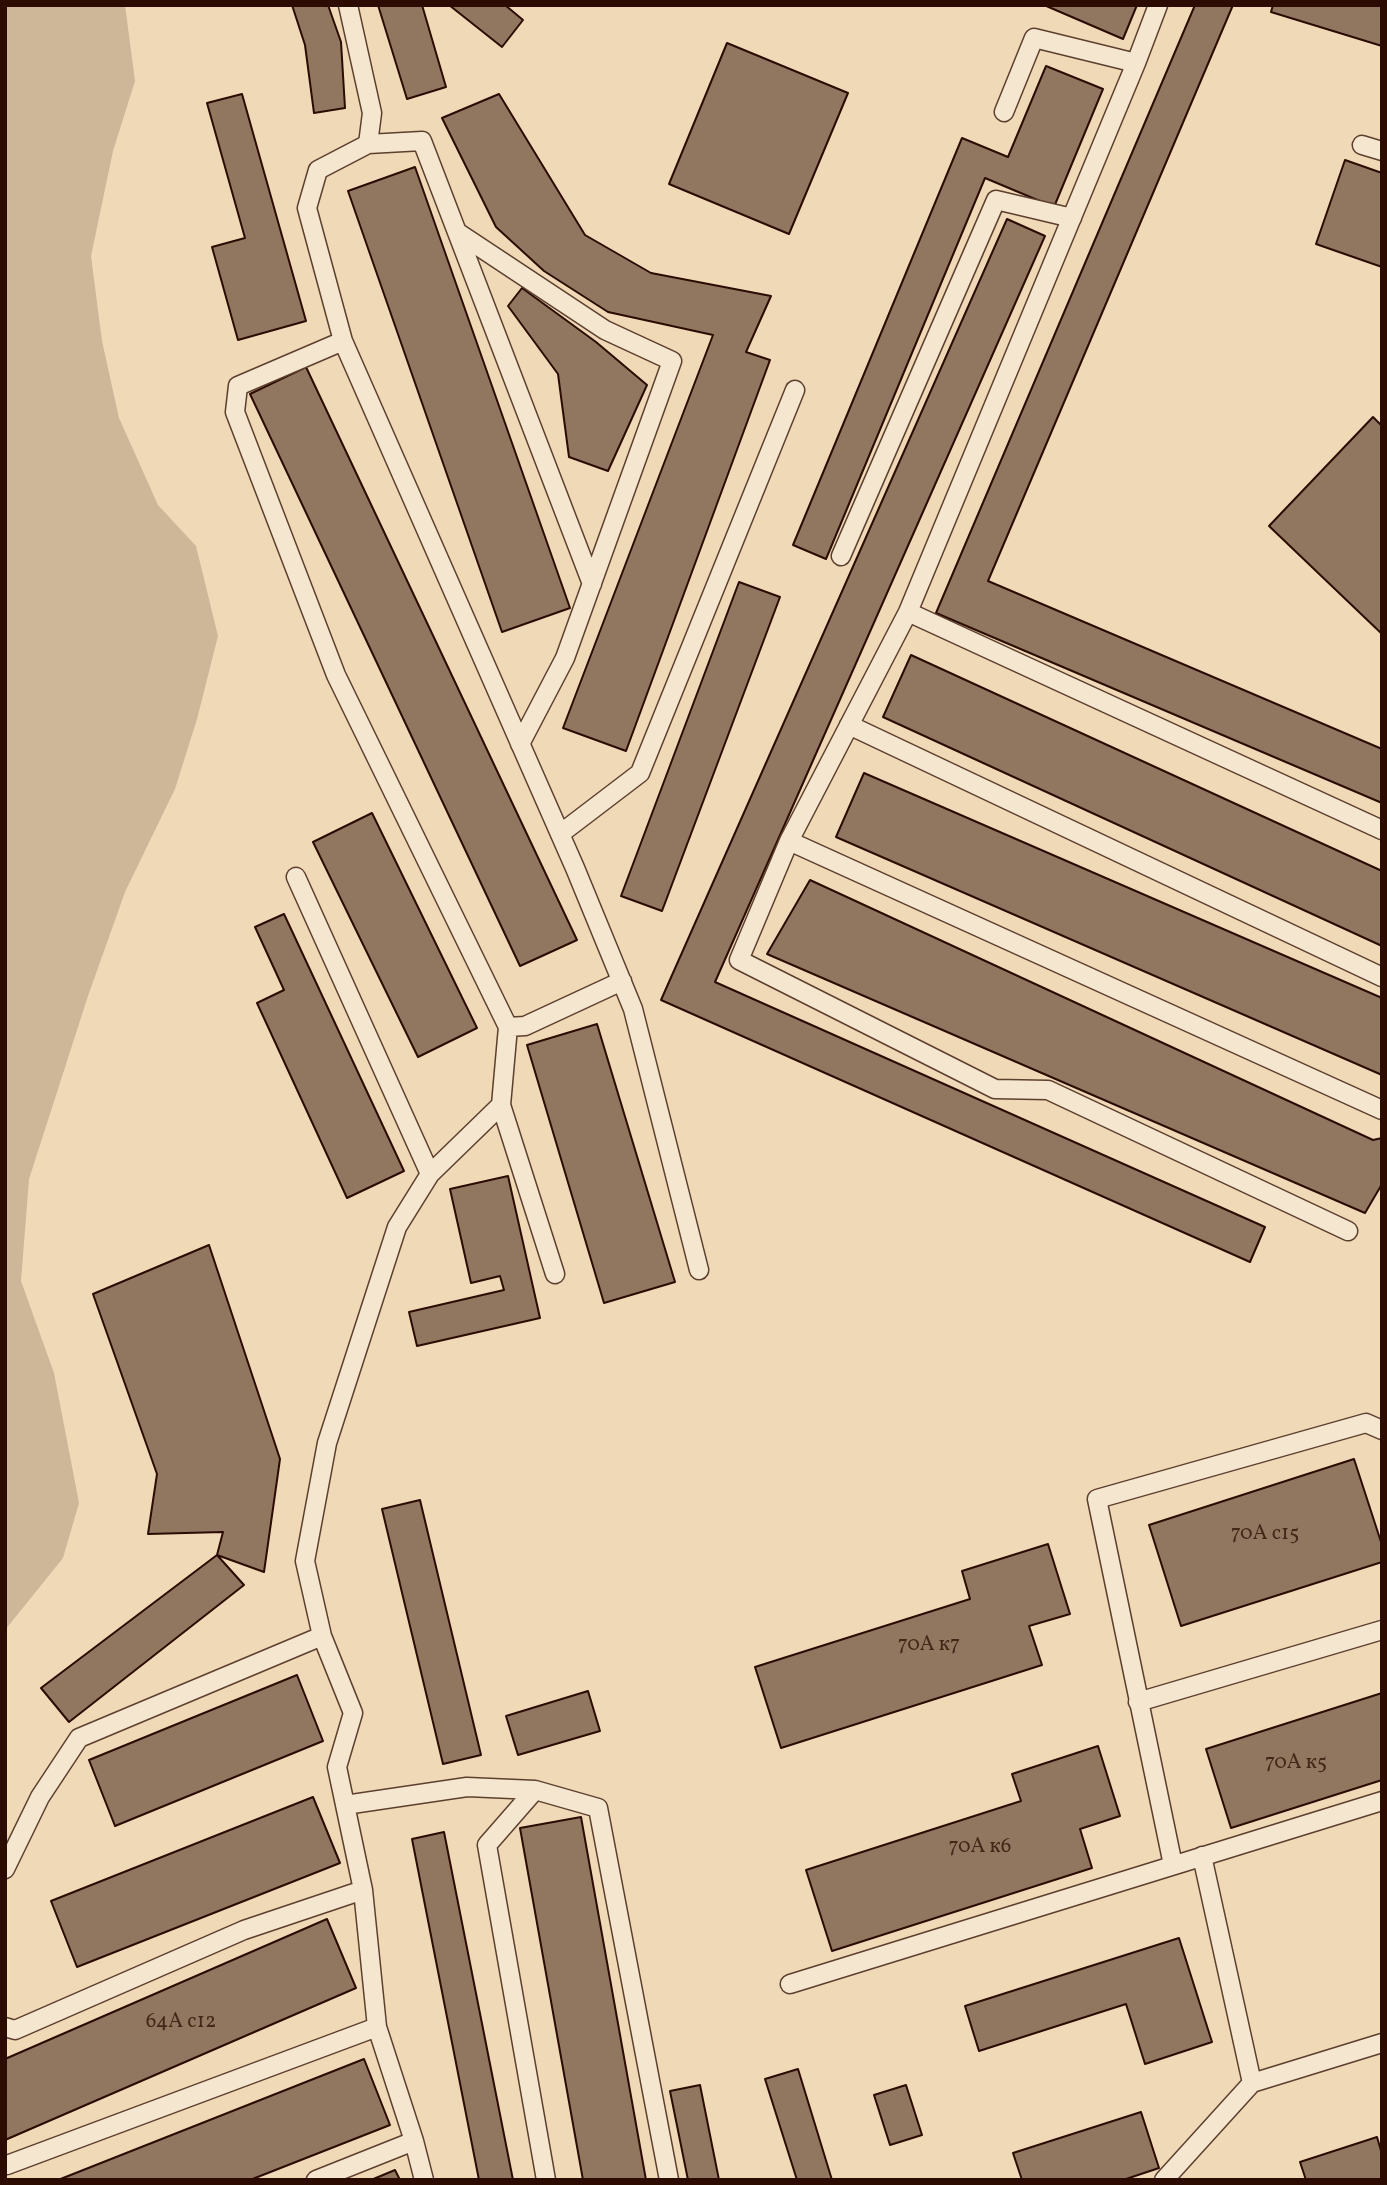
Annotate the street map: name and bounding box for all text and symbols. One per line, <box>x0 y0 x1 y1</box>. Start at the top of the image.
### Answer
house number: 70А с15 <box>1231 1522 1299 1548</box>
house number: 70А к7 <box>898 1633 960 1659</box>
house number: 70А к5 <box>1265 1751 1327 1777</box>
house number: 70А к6 <box>949 1835 1011 1861</box>
house number: 64А с12 <box>146 2010 216 2036</box>

